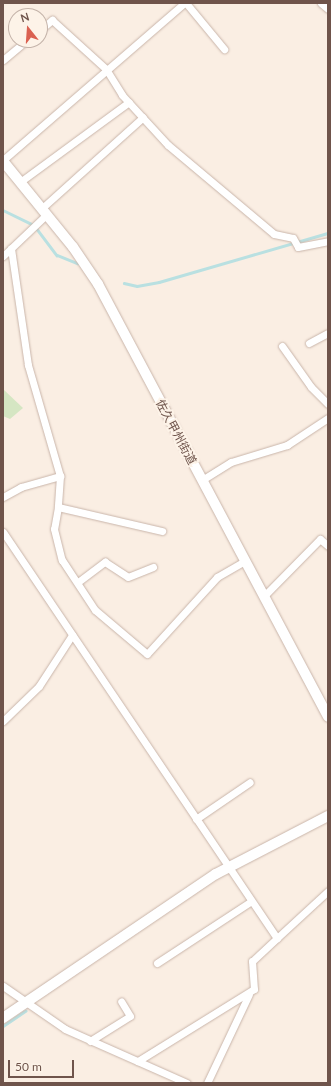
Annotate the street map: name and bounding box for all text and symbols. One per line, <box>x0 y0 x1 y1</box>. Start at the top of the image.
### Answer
north arrow <box>8 8 48 48</box>
text: N <box>19 10 31 24</box>
street label: 佐久甲州街道 <box>153 397 199 467</box>
scale bar <box>10 1052 76 1078</box>
text: 50 m <box>15 1059 42 1074</box>

